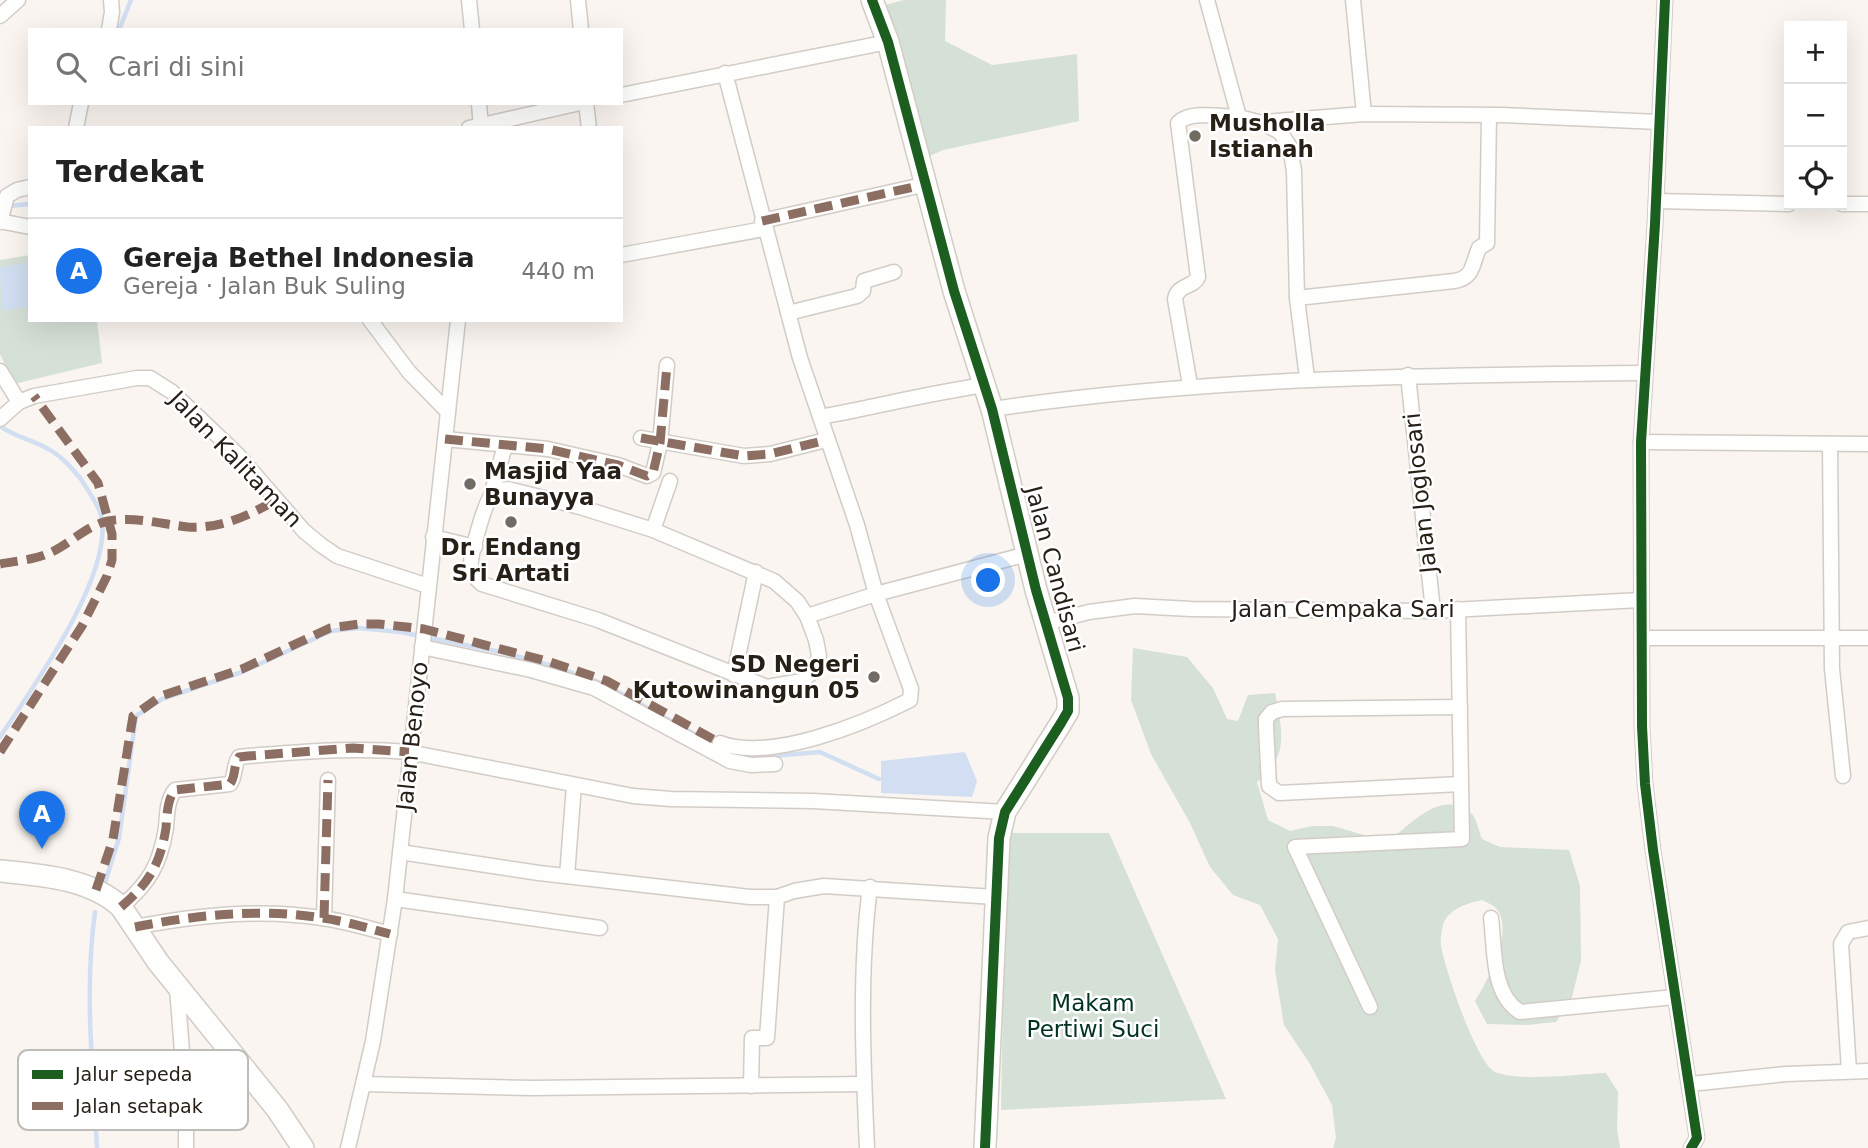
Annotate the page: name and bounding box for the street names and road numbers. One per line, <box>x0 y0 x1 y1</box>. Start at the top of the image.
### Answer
street label: Jalan Kalitaman <box>163 384 308 532</box>
street label: Jalan Joglosari <box>1399 412 1442 576</box>
street label: Jalan Candisari <box>1020 481 1090 655</box>
street label: Jalan Cempaka Sari <box>1229 596 1455 622</box>
street label: Jalan Benoyo <box>391 660 433 814</box>

